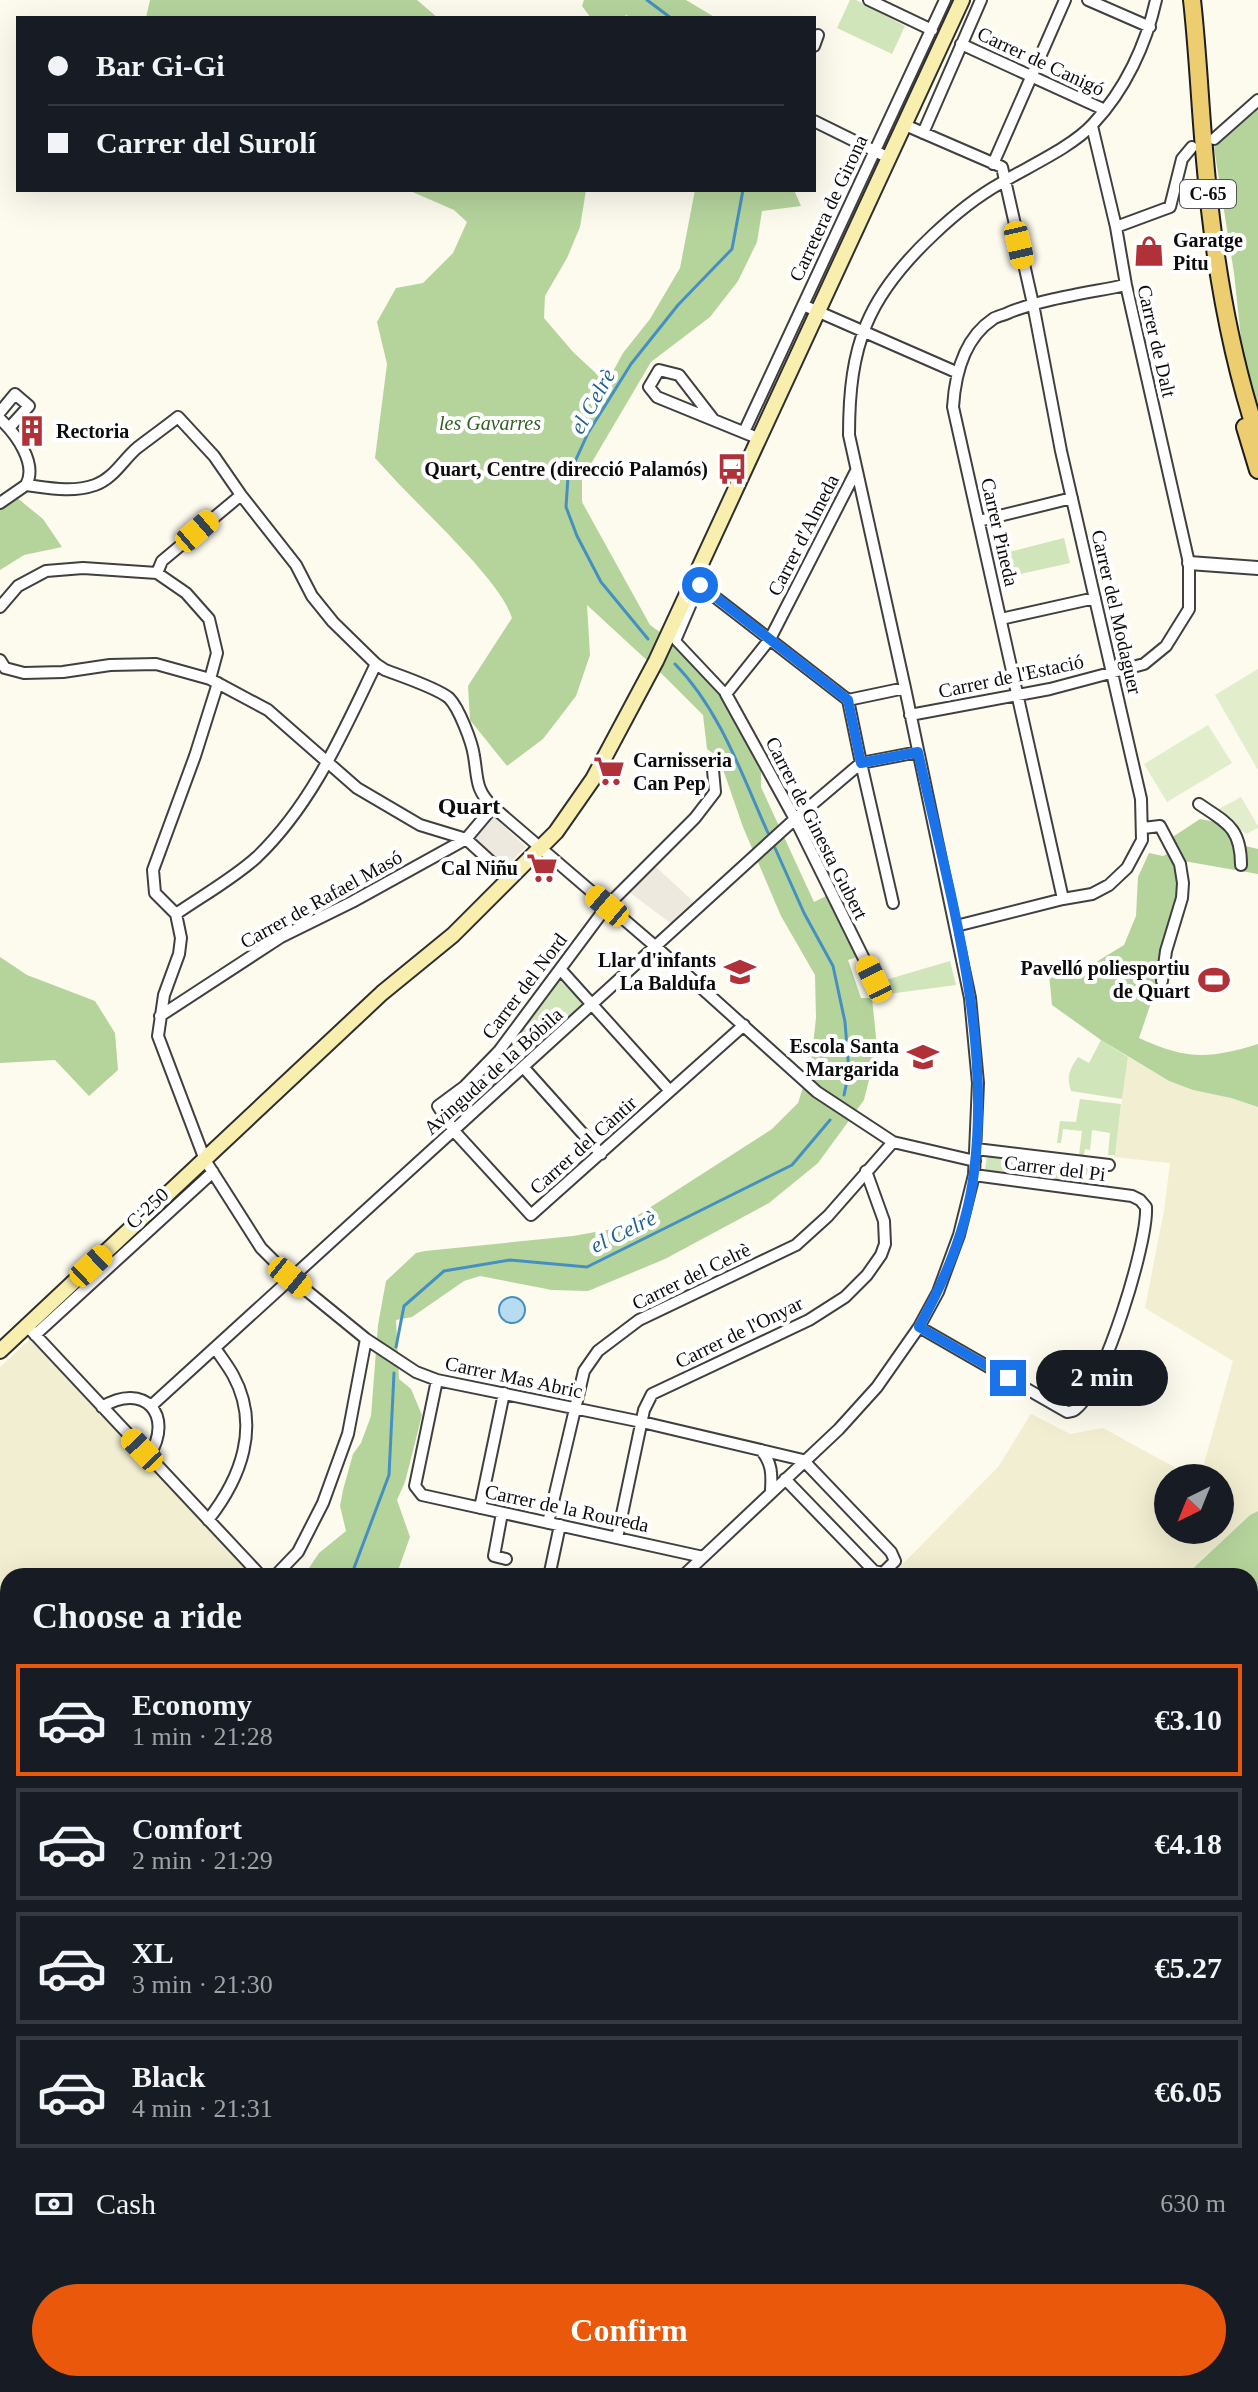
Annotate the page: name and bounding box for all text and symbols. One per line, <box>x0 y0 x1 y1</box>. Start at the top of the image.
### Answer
street label: Carrer de Canigó <box>974 22 1108 101</box>
text: Bar Gi-Gi <box>96 49 225 82</box>
text: Carrer del Surolí <box>96 126 316 159</box>
street label: Carretera de Girona <box>784 131 872 285</box>
road number: C-65 <box>1180 180 1236 208</box>
car <box>1002 219 1036 271</box>
place label: Garatge Pitu <box>1173 229 1243 274</box>
shop icon: Garatge Pitu <box>1132 234 1166 268</box>
street label: Carrer de Dalt <box>1133 283 1181 400</box>
water label: el Celrè <box>564 364 621 438</box>
park label: les Gavarres <box>439 412 541 434</box>
building icon: Rectoria <box>15 414 49 448</box>
place label: Rectoria <box>56 420 129 442</box>
bus stop icon: Quart, Centre (direcció Palamós) <box>715 452 749 486</box>
place label: Quart, Centre (direcció Palamós) <box>424 458 708 481</box>
street label: Carrer d'Almeda <box>763 471 843 599</box>
street label: Carrer Pineda <box>977 476 1023 588</box>
car <box>171 506 223 556</box>
street label: Carrer del Modaguer <box>1086 528 1147 697</box>
route start <box>682 567 718 603</box>
street label: Carrer de l'Estació <box>936 650 1086 702</box>
street label: Carrer de Ginesta Gubert <box>761 733 873 923</box>
place label: Carnisseria Can Pep <box>633 749 732 795</box>
supermarket icon: Carnisseria Can Pep <box>592 754 626 788</box>
district label: Quart <box>438 793 500 819</box>
street label: Carrer de Rafael Masó <box>236 845 406 953</box>
supermarket icon: Cal Niñu <box>525 851 559 885</box>
place label: Cal Niñu <box>441 857 518 879</box>
car <box>581 881 633 931</box>
street label: Carrer del Nord <box>477 929 571 1043</box>
place label: Llar d'infants La Baldufa <box>598 949 716 994</box>
car <box>853 952 895 1006</box>
school or university icon: Llar d'infants La Baldufa <box>723 955 757 989</box>
place label: Pavelló poliesportiu de Quart <box>1021 957 1190 1002</box>
sports icon: Pavelló poliesportiu de Quart <box>1197 963 1231 997</box>
street label: Avinguda de la Bóbila <box>419 1003 568 1140</box>
place label: Escola Santa Margarida <box>790 1035 899 1081</box>
school or university icon: Escola Santa Margarida <box>906 1040 940 1074</box>
street label: Carrer del Càntir <box>525 1091 641 1199</box>
street label: Carrer del Pi <box>1003 1151 1107 1185</box>
street label: C-250 <box>121 1183 173 1233</box>
water label: el Celrè <box>586 1205 660 1258</box>
street label: Carrer del Celrè <box>628 1238 754 1314</box>
car <box>65 1241 117 1291</box>
car <box>264 1253 316 1301</box>
street label: Carrer de l'Onyar <box>672 1291 807 1373</box>
callout: 2 min <box>1036 1350 1168 1406</box>
street label: Carrer Mas Abric <box>443 1352 585 1402</box>
route end <box>990 1360 1026 1396</box>
text: 2 min <box>1071 1363 1133 1392</box>
car <box>117 1424 167 1476</box>
north arrow <box>1154 1464 1234 1544</box>
map controls <box>1154 1464 1234 1544</box>
street label: Carrer de la Roureda <box>483 1480 651 1536</box>
text: Choose a ride <box>32 1596 242 1636</box>
icon: car <box>36 1684 108 1756</box>
text: Economy <box>132 1688 252 1721</box>
text: €3.10 <box>1155 1703 1222 1736</box>
text: 1 min · 21:28 <box>132 1722 273 1751</box>
icon: car <box>36 1808 108 1880</box>
text: Comfort <box>132 1812 242 1845</box>
text: €4.18 <box>1155 1827 1222 1860</box>
text: 2 min · 21:29 <box>132 1846 273 1875</box>
icon: car <box>36 1932 108 2004</box>
text: XL <box>132 1936 174 1969</box>
text: €5.27 <box>1155 1951 1222 1984</box>
text: 3 min · 21:30 <box>132 1970 273 1999</box>
icon: car <box>36 2056 108 2128</box>
text: Black <box>132 2060 205 2093</box>
text: €6.05 <box>1155 2075 1222 2108</box>
text: 4 min · 21:31 <box>132 2094 273 2123</box>
icon: cash <box>32 2182 76 2226</box>
text: Cash <box>96 2187 156 2220</box>
text: 630 m <box>1160 2189 1226 2218</box>
button: Confirm <box>32 2284 1226 2376</box>

